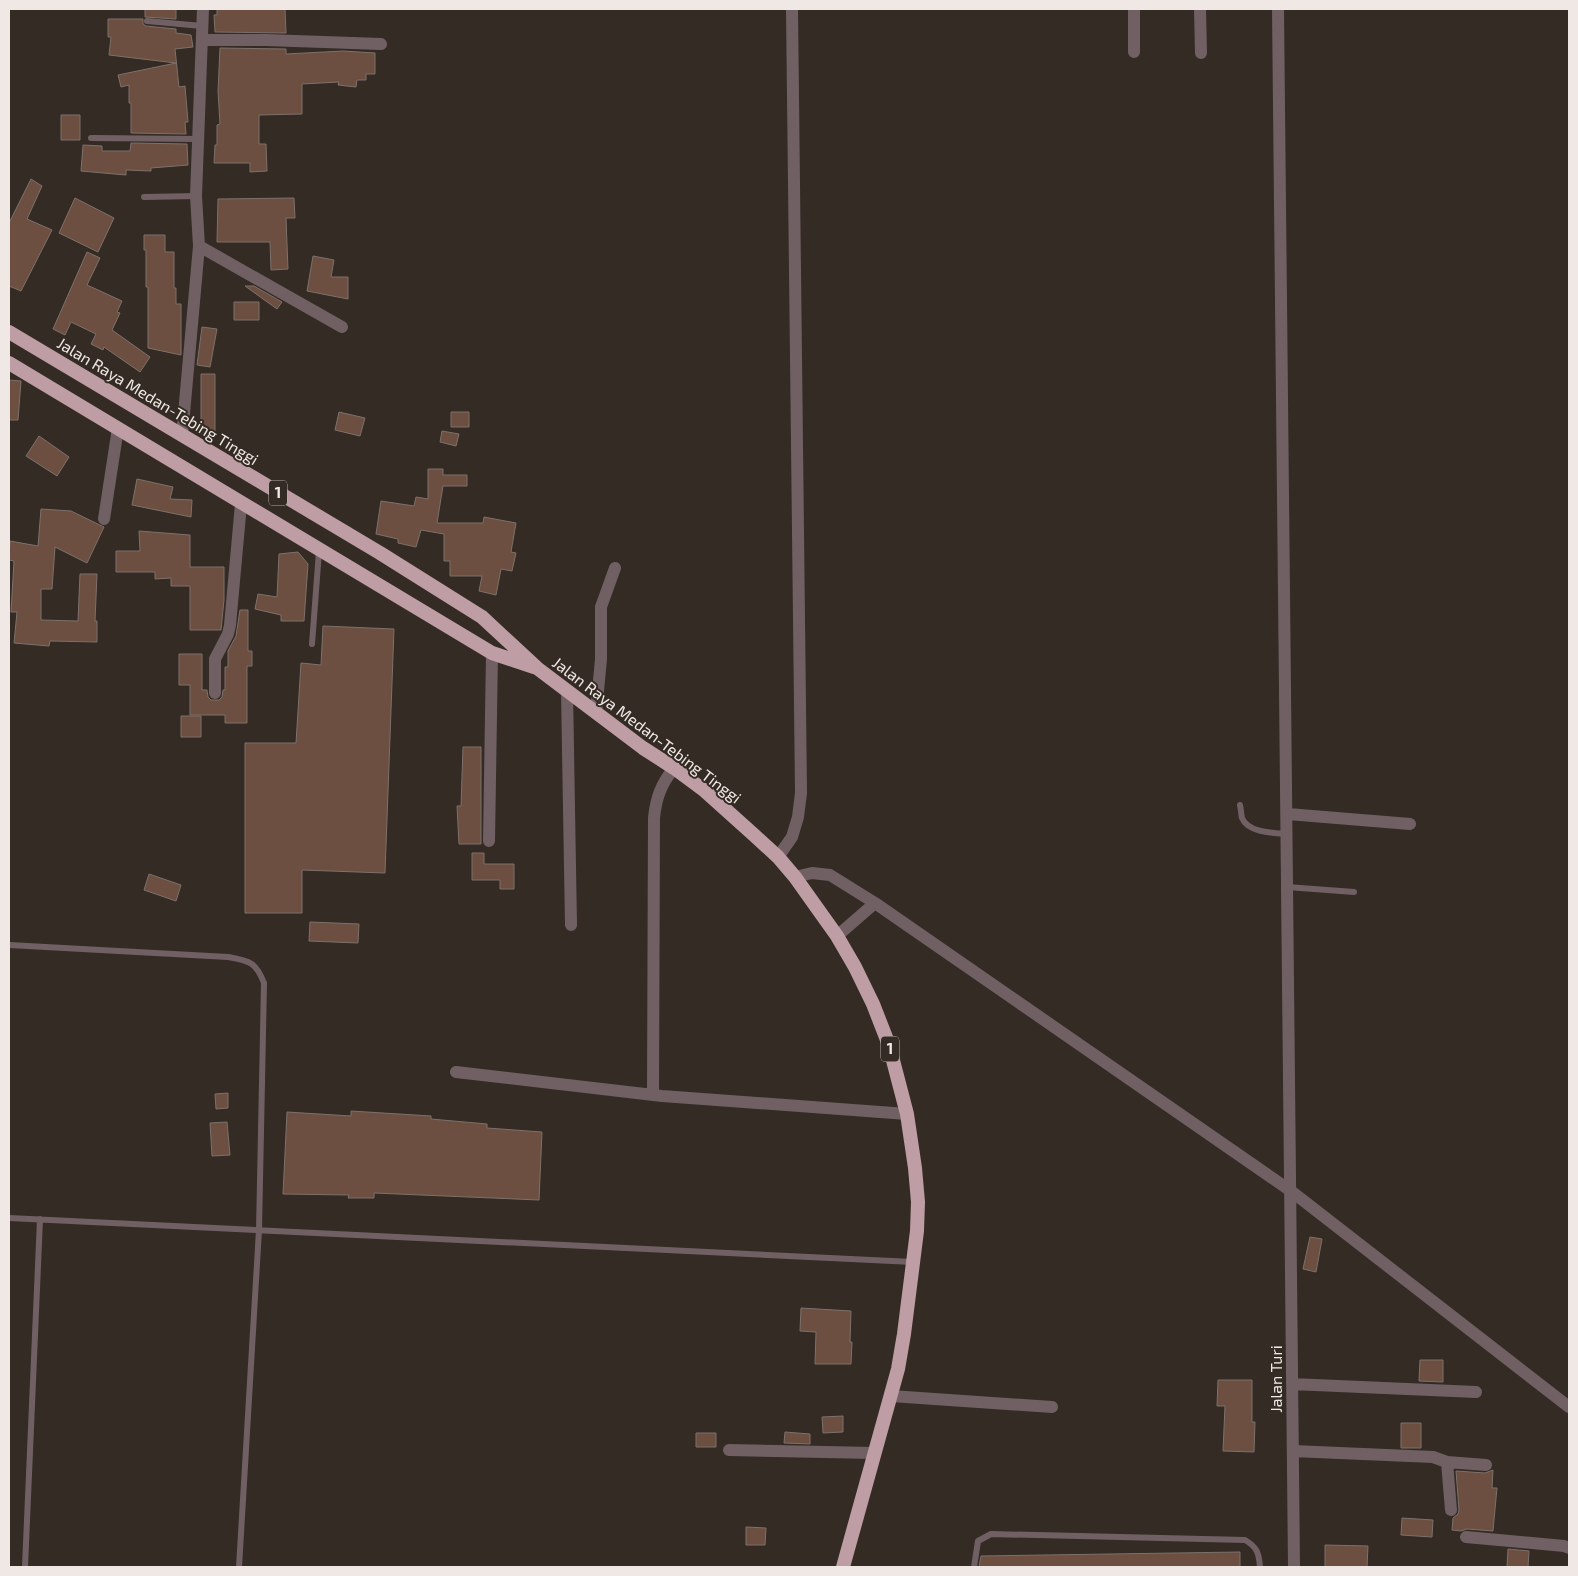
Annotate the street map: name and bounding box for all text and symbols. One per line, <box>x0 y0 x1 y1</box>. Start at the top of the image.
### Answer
street label: Jalan Raya Medan-Tebing Tinggi <box>54 333 262 468</box>
road number: 1 <box>269 480 287 506</box>
street label: Jalan Raya Medan-Tebing Tinggi <box>549 652 745 807</box>
road number: 1 <box>881 1036 899 1062</box>
street label: Jalan Turi <box>1266 1345 1285 1413</box>

